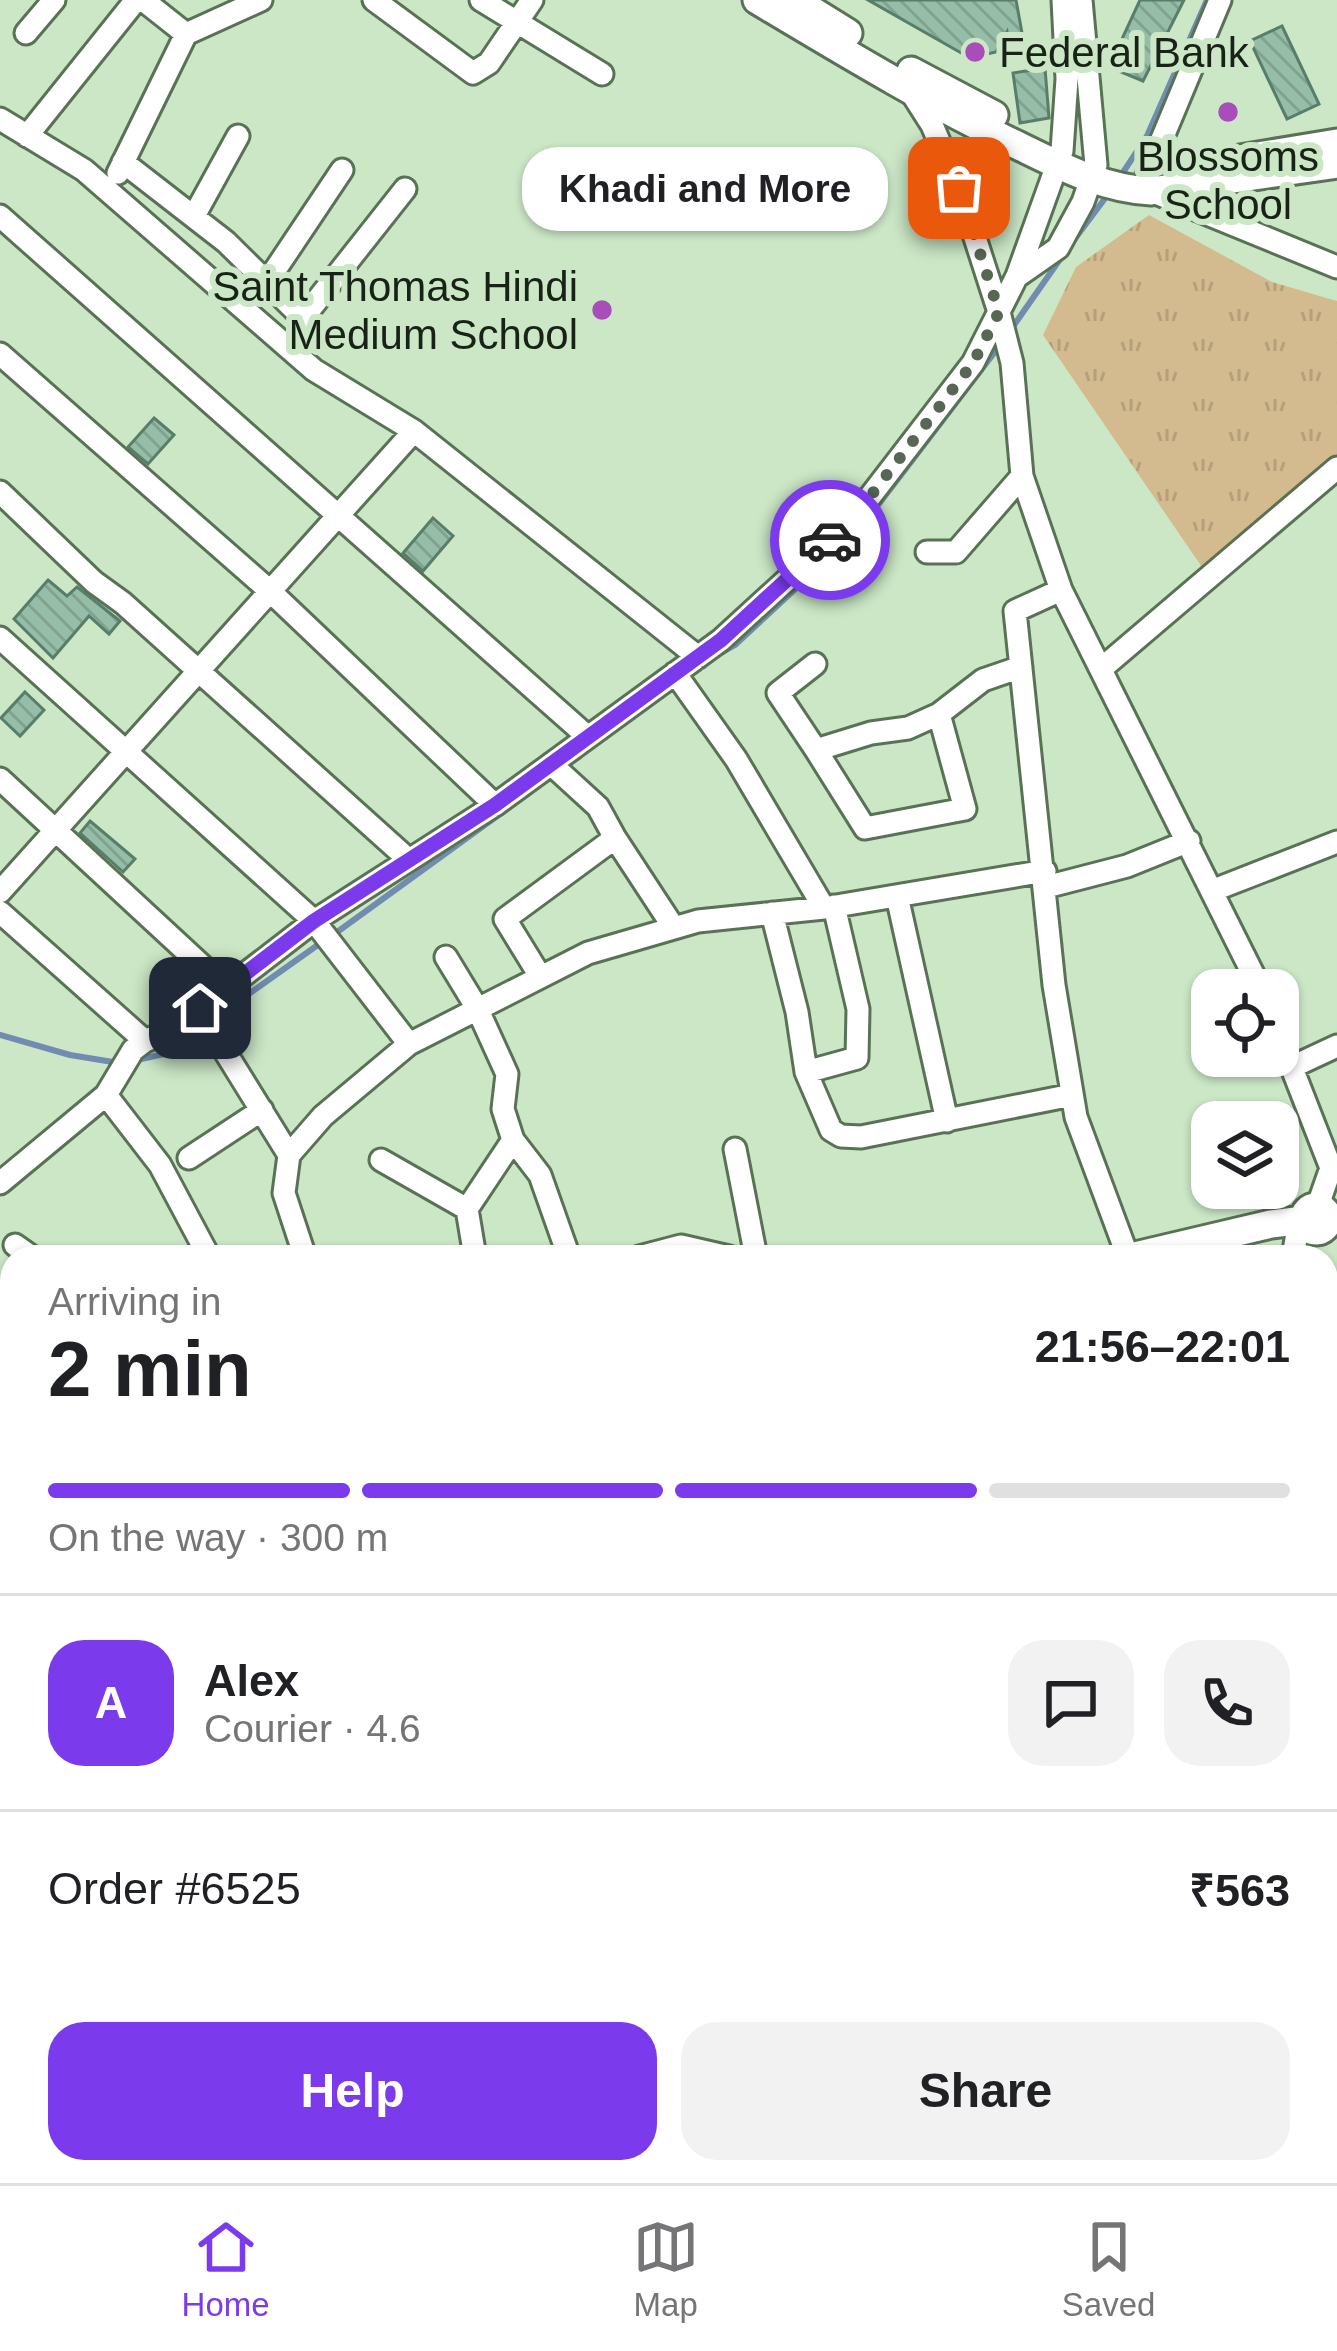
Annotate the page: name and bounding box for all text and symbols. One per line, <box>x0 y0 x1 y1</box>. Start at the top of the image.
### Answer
place label: Federal Bank <box>999 29 1250 76</box>
marker: Federal Bank <box>962 39 988 65</box>
marker: Blossoms School <box>1215 99 1241 125</box>
place label: Blossoms School <box>1137 133 1319 228</box>
pin <box>908 137 1010 239</box>
callout: Khadi and More <box>521 146 887 230</box>
icon: bag <box>926 155 992 221</box>
text: Khadi and More <box>559 167 851 210</box>
place label: Saint Thomas Hindi Medium School <box>212 263 578 358</box>
marker: Saint Thomas Hindi Medium School <box>589 297 615 323</box>
courier <box>770 480 890 600</box>
icon: car <box>797 507 863 573</box>
pin <box>149 957 251 1059</box>
map controls <box>1191 969 1299 1209</box>
button: locate <box>1191 969 1299 1077</box>
icon: home <box>167 975 233 1041</box>
button: layers <box>1191 1101 1299 1209</box>
text: Arriving in <box>48 1280 221 1323</box>
text: 21:56–22:01 <box>1035 1321 1290 1372</box>
text: 2 min <box>48 1325 252 1413</box>
text: On the way · 300 m <box>48 1516 388 1559</box>
button: chat <box>1008 1640 1134 1766</box>
button: phone <box>1164 1640 1290 1766</box>
text: Alex <box>204 1655 299 1706</box>
text: A <box>95 1677 127 1728</box>
text: Courier · 4.6 <box>204 1707 421 1750</box>
text: Order #6525 <box>48 1863 301 1914</box>
text: ₹563 <box>1189 1865 1290 1916</box>
button: Help <box>48 2022 657 2160</box>
button: Share <box>681 2022 1290 2160</box>
tab: Home <box>182 2214 270 2324</box>
tab: Map <box>633 2214 699 2324</box>
tab: Saved <box>1062 2214 1155 2324</box>

